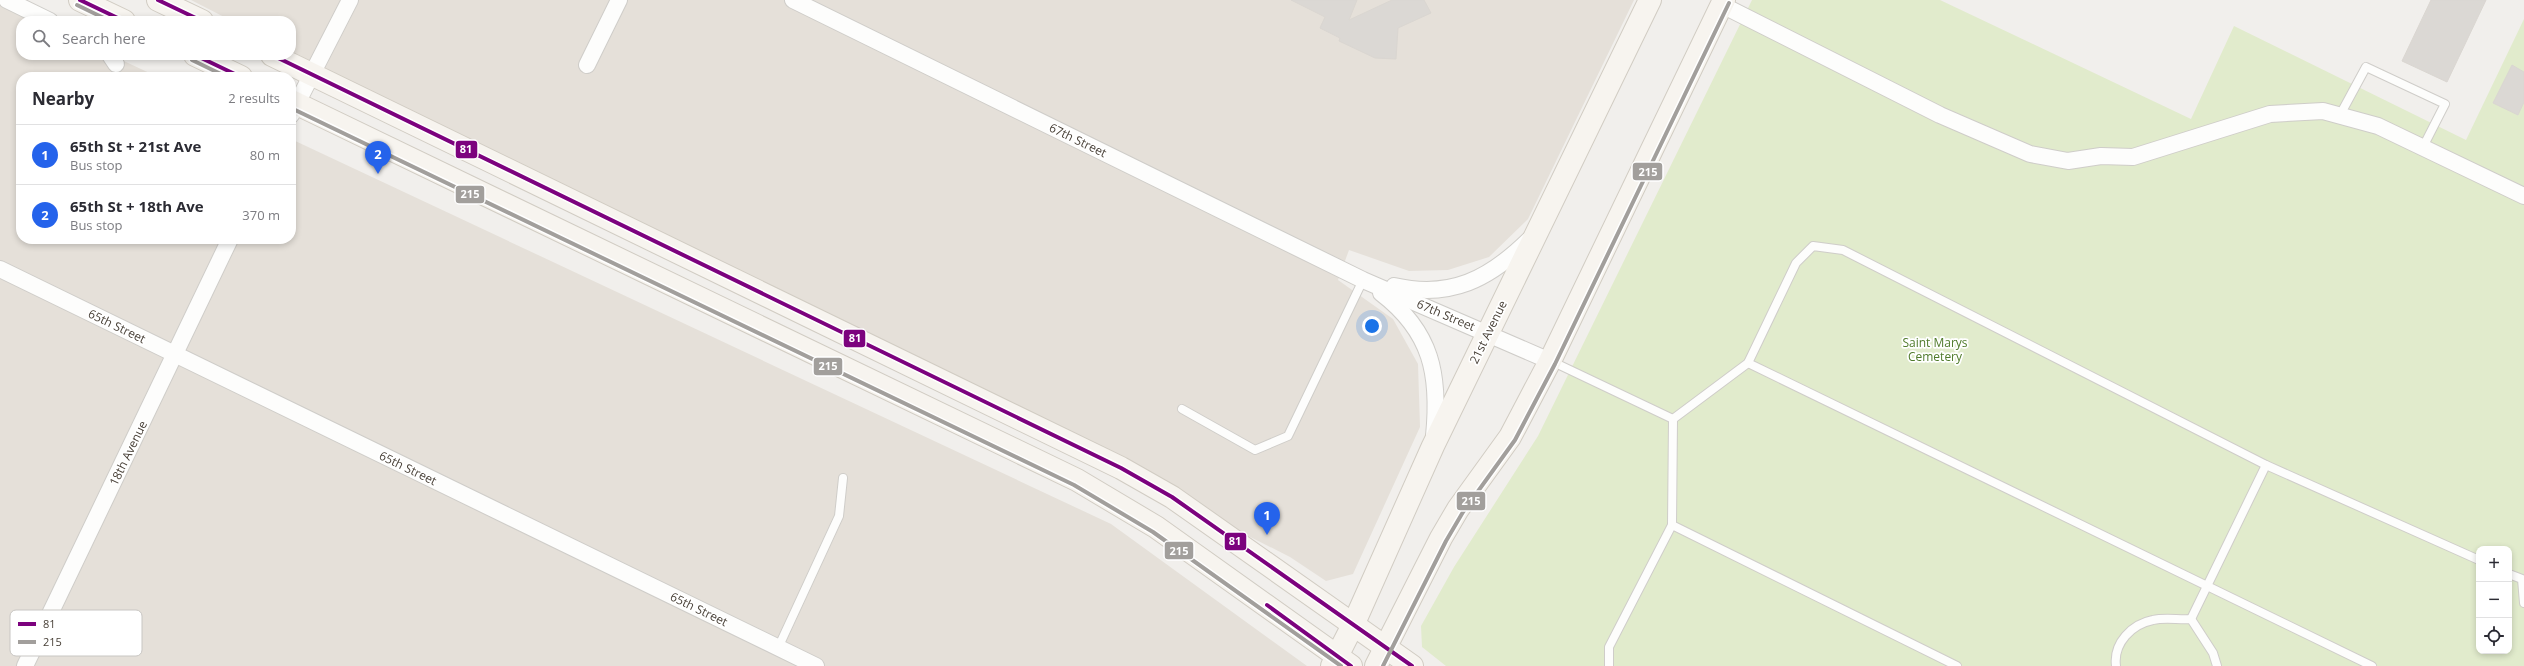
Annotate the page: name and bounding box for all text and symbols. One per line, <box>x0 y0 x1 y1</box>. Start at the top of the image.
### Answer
search box <box>16 16 296 60</box>
icon: search <box>30 27 52 49</box>
text: Search here <box>62 28 146 48</box>
text: Nearby <box>32 87 94 110</box>
text: 2 results <box>228 89 280 107</box>
street label: 67th Street <box>1046 119 1110 161</box>
text: 65th St + 21st Ave <box>70 136 201 156</box>
line badge: 81 <box>455 140 478 159</box>
pin: 2 <box>365 141 391 174</box>
text: 81 <box>460 141 472 156</box>
text: 1 <box>41 146 49 164</box>
text: 80 m <box>250 146 280 164</box>
text: Bus stop <box>70 156 123 174</box>
line badge: 215 <box>1632 162 1663 181</box>
text: 215 <box>1639 164 1657 179</box>
line badge: 215 <box>455 185 485 204</box>
text: 215 <box>461 186 479 201</box>
text: 65th St + 18th Ave <box>70 196 204 216</box>
text: 2 <box>41 206 49 224</box>
text: 370 m <box>242 206 280 224</box>
text: Bus stop <box>70 216 123 234</box>
street label: 67th Street <box>1414 295 1478 335</box>
street label: 21st Avenue <box>1465 297 1511 367</box>
street label: 65th Street <box>85 305 149 347</box>
your location <box>1362 316 1382 336</box>
line badge: 81 <box>843 329 866 348</box>
text: 81 <box>849 330 861 345</box>
park label: Saint Marys Cemetery <box>1902 334 1968 365</box>
line badge: 215 <box>813 357 843 376</box>
text: 215 <box>819 358 837 373</box>
street label: 18th Avenue <box>105 417 151 488</box>
street label: 65th Street <box>376 447 440 489</box>
line badge: 215 <box>1456 491 1486 511</box>
text: 215 <box>1462 493 1480 508</box>
pin: 1 <box>1254 502 1280 535</box>
line badge: 81 <box>1224 532 1247 551</box>
text: 81 <box>1229 533 1241 548</box>
line badge: 215 <box>1164 541 1194 560</box>
text: 215 <box>1170 543 1188 558</box>
map controls <box>2476 546 2512 654</box>
button: + <box>2476 546 2512 582</box>
button: − <box>2476 582 2512 618</box>
street label: 65th Street <box>667 588 731 630</box>
legend <box>10 610 142 656</box>
text: 81 <box>43 616 56 631</box>
button: locate <box>2476 618 2512 654</box>
text: 215 <box>43 634 62 649</box>

